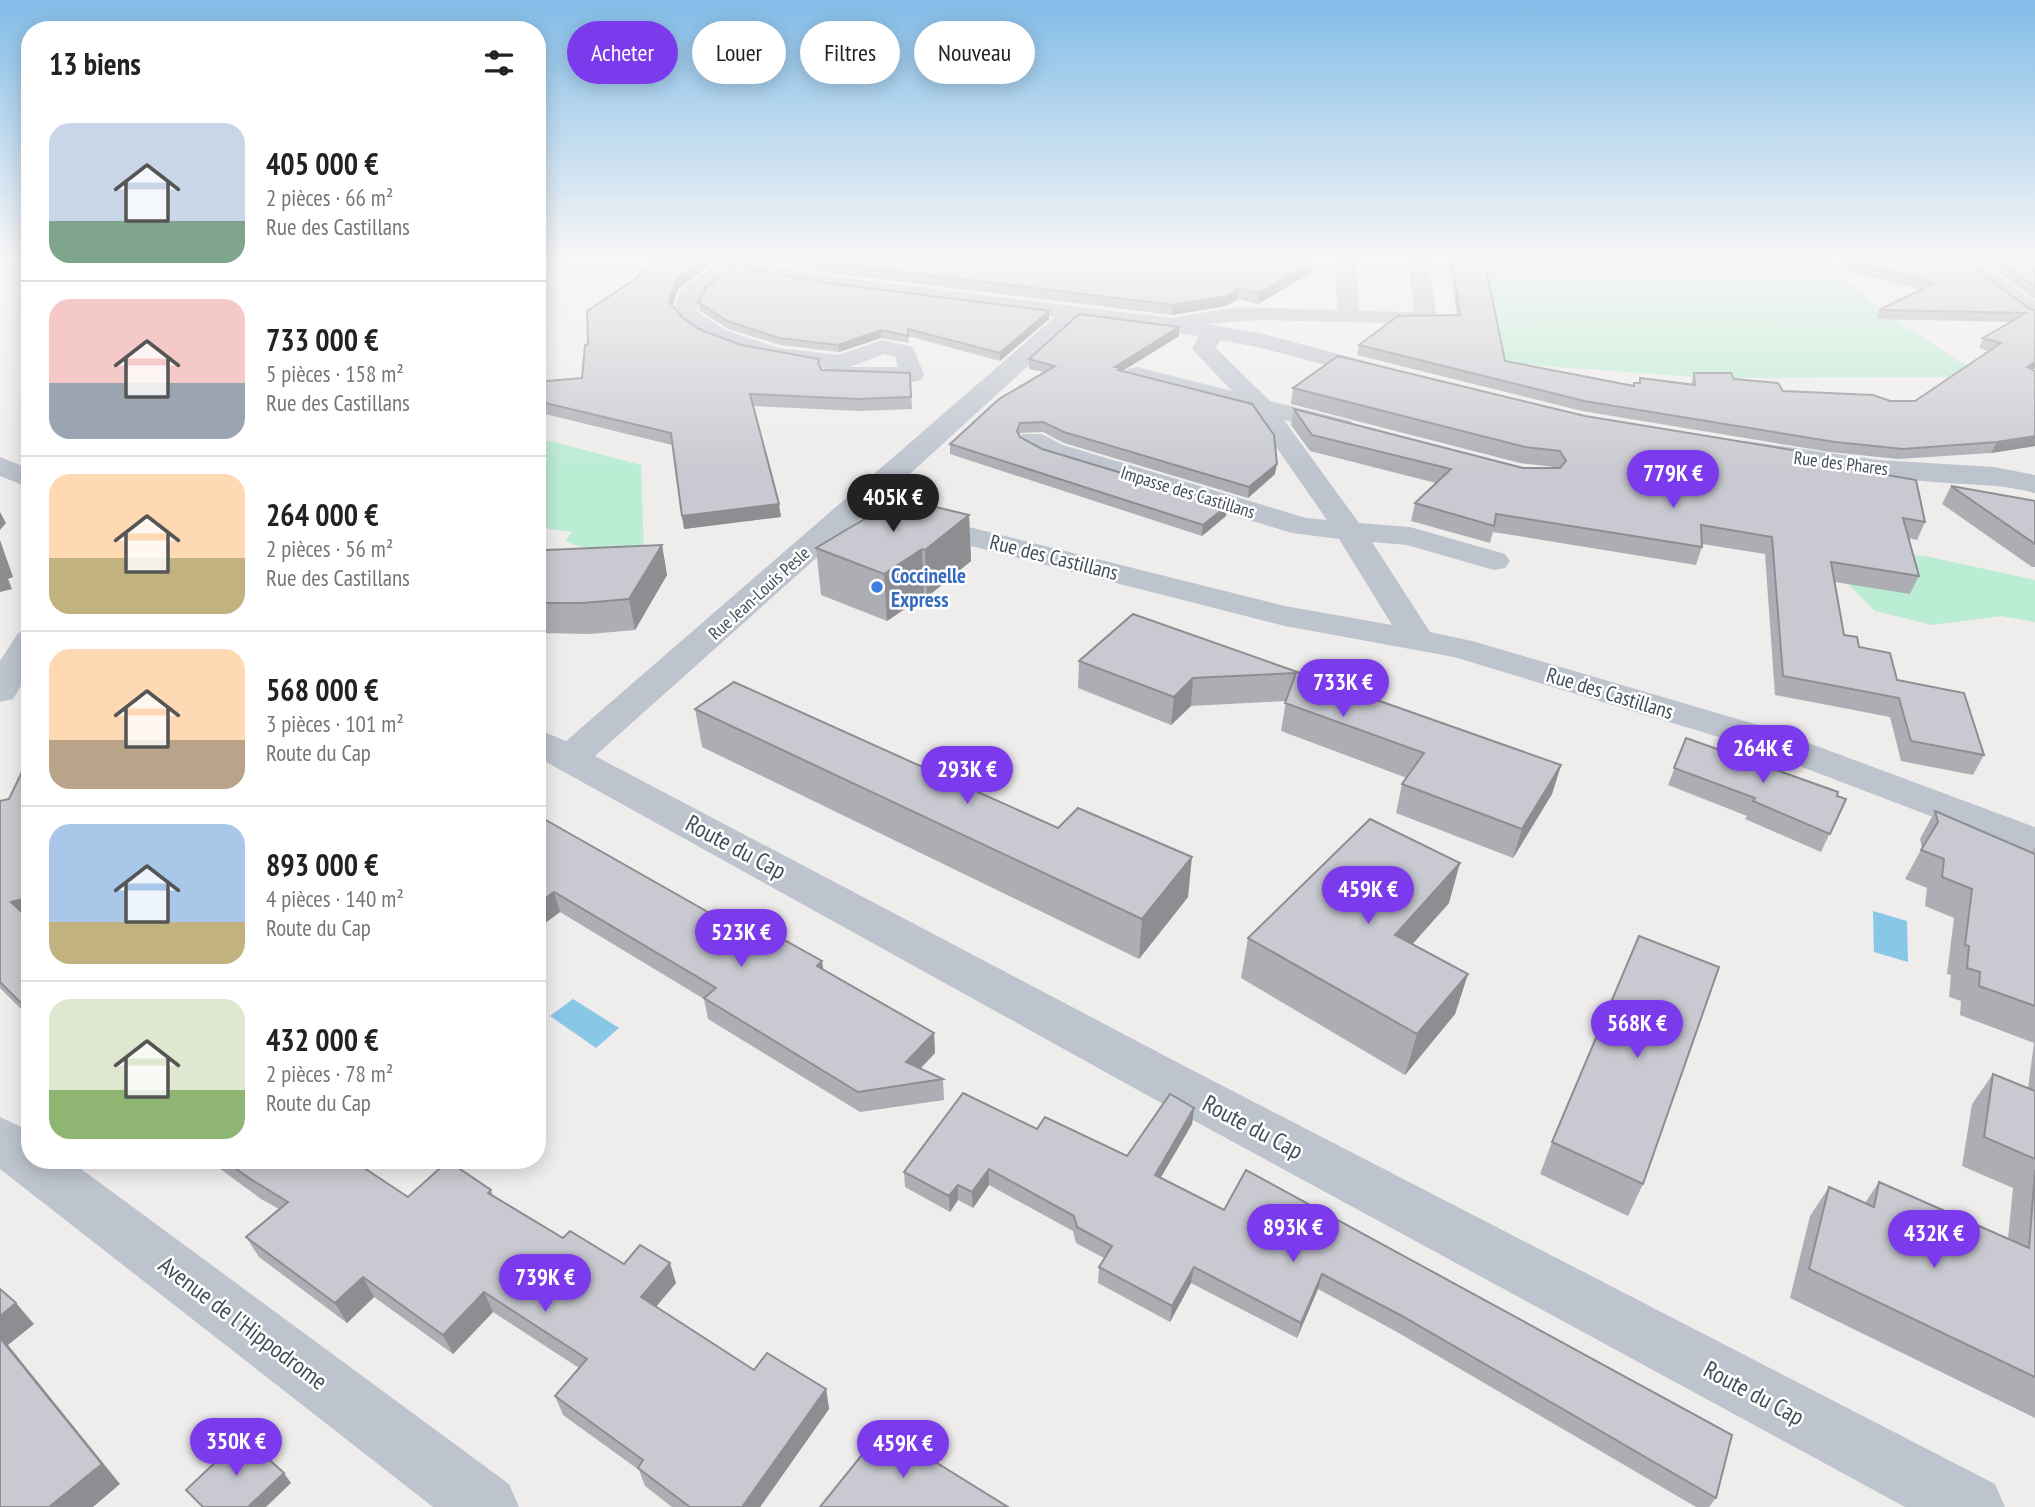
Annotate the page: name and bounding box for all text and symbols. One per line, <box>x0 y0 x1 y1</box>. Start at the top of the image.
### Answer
chip: Acheter <box>567 21 678 84</box>
chip: Louer <box>692 21 786 84</box>
chip: Filtres <box>800 21 900 84</box>
chip: Nouveau <box>914 21 1035 84</box>
text: 13 biens <box>49 44 141 83</box>
icon: filters <box>480 44 518 82</box>
text: 405 000 € <box>266 144 379 183</box>
icon: home <box>105 151 189 235</box>
text: 2 pièces · 66 m² <box>266 183 393 212</box>
text: Rue des Castillans <box>266 212 410 241</box>
text: 733 000 € <box>266 320 379 359</box>
icon: home <box>105 327 189 411</box>
text: 5 pièces · 158 m² <box>266 359 404 388</box>
text: Rue des Castillans <box>266 388 410 417</box>
street label: Rue des Phares <box>1793 446 1889 480</box>
pin: 779K € <box>1616 450 1730 510</box>
text: 779K € <box>1643 458 1703 487</box>
street label: Impasse des Castillans <box>1118 461 1258 523</box>
pin: 405K € <box>836 475 950 534</box>
text: 405K € <box>863 482 923 511</box>
text: 264 000 € <box>266 495 379 534</box>
icon: home <box>105 502 189 586</box>
street label: Rue des Castillans <box>987 528 1121 586</box>
text: 2 pièces · 56 m² <box>266 534 393 563</box>
street label: Rue Jean-Louis Pesle <box>704 541 814 645</box>
place label: Coccinelle Express <box>891 562 966 613</box>
text: Rue des Castillans <box>266 563 410 592</box>
marker: Coccinelle Express <box>869 579 885 595</box>
pin: 733K € <box>1286 660 1400 719</box>
street label: Rue des Castillans <box>1543 661 1677 725</box>
text: 733K € <box>1313 667 1373 696</box>
text: 568 000 € <box>266 670 379 709</box>
icon: home <box>105 677 189 761</box>
text: 3 pièces · 101 m² <box>266 709 404 738</box>
pin: 264K € <box>1706 726 1820 785</box>
text: 264K € <box>1733 733 1793 762</box>
text: Route du Cap <box>266 738 371 767</box>
pin: 293K € <box>910 746 1024 806</box>
text: 293K € <box>937 754 997 783</box>
street label: Route du Cap <box>680 808 792 886</box>
text: 893 000 € <box>266 845 379 884</box>
icon: home <box>105 852 189 936</box>
pin: 459K € <box>1311 866 1425 926</box>
text: 459K € <box>1338 874 1398 903</box>
text: 4 pièces · 140 m² <box>266 884 404 913</box>
pin: 523K € <box>684 909 798 969</box>
text: Route du Cap <box>266 913 371 942</box>
text: 523K € <box>711 917 771 946</box>
pin: 568K € <box>1580 1000 1694 1060</box>
text: 568K € <box>1607 1008 1667 1037</box>
text: 432 000 € <box>266 1020 379 1059</box>
icon: home <box>105 1027 189 1111</box>
text: 2 pièces · 78 m² <box>266 1059 393 1088</box>
text: Route du Cap <box>266 1088 371 1117</box>
street label: Route du Cap <box>1197 1088 1309 1166</box>
pin: 893K € <box>1236 1204 1350 1264</box>
pin: 432K € <box>1877 1210 1991 1270</box>
text: 893K € <box>1263 1212 1323 1241</box>
text: 432K € <box>1904 1218 1964 1247</box>
street label: Avenue de l'Hippodrome <box>152 1249 334 1397</box>
pin: 739K € <box>488 1254 602 1314</box>
text: 739K € <box>515 1262 575 1291</box>
street label: Route du Cap <box>1698 1354 1810 1432</box>
pin: 350K € <box>179 1418 293 1478</box>
pin: 459K € <box>846 1420 960 1480</box>
text: 350K € <box>206 1426 266 1455</box>
text: 459K € <box>873 1428 933 1457</box>

